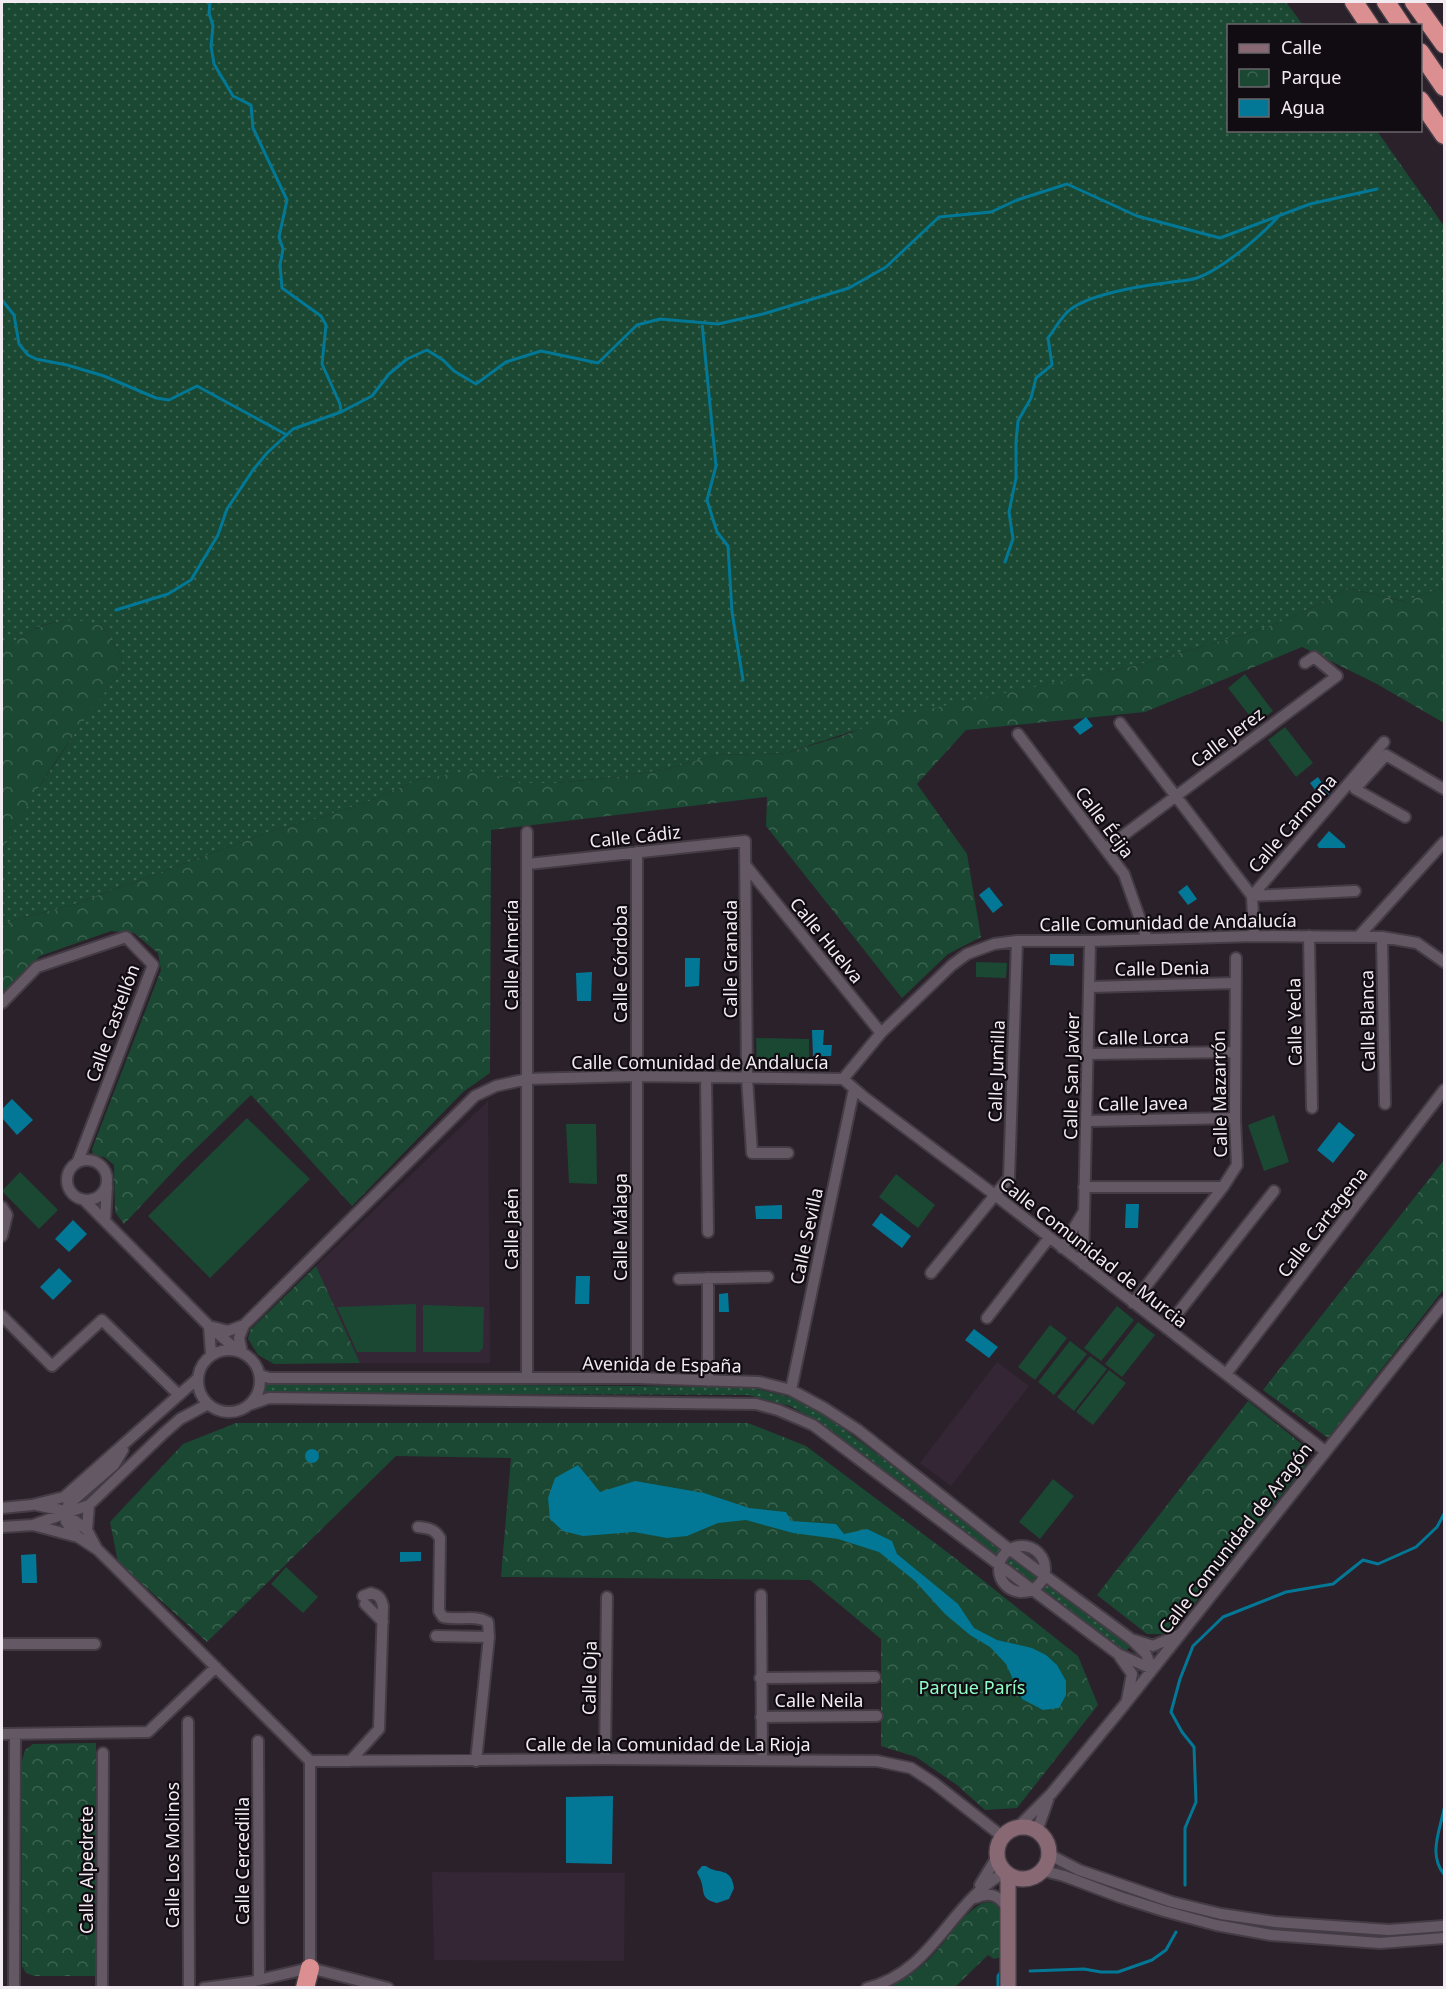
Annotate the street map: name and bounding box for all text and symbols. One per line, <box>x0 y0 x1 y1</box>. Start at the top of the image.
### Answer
legend <box>1227 24 1422 132</box>
text: Calle <box>1281 35 1322 59</box>
text: Parque <box>1281 65 1341 89</box>
text: Agua <box>1281 95 1325 119</box>
street label: Calle Jerez <box>1185 701 1269 773</box>
street label: Calle Carmona <box>1242 769 1342 877</box>
street label: Calle Écija <box>1070 781 1140 863</box>
street label: Calle Cádiz <box>588 819 682 853</box>
street label: Calle Huelva <box>785 892 869 988</box>
street label: Calle Almería <box>499 900 523 1010</box>
street label: Calle Granada <box>718 900 742 1018</box>
street label: Calle Córdoba <box>608 905 632 1023</box>
street label: Calle Comunidad de Andalucía <box>1039 908 1297 936</box>
street label: Calle Denia <box>1114 955 1210 981</box>
street label: Calle Castellón <box>80 961 144 1085</box>
street label: Calle Blanca <box>1354 970 1380 1072</box>
street label: Calle Yecla <box>1281 978 1307 1066</box>
street label: Calle San Javier <box>1058 1011 1084 1140</box>
street label: Calle Jumilla <box>982 1019 1010 1123</box>
street label: Calle Lorca <box>1097 1024 1189 1050</box>
street label: Calle Mazarrón <box>1206 1030 1232 1158</box>
street label: Calle Comunidad de Andalucía <box>571 1050 829 1074</box>
street label: Calle Javea <box>1098 1090 1188 1116</box>
street label: Calle Cartagena <box>1271 1162 1373 1282</box>
street label: Calle Comunidad de Murcia <box>995 1171 1193 1333</box>
street label: Calle Málaga <box>608 1173 632 1281</box>
street label: Calle Sevilla <box>784 1185 828 1287</box>
street label: Calle Jaén <box>499 1188 523 1270</box>
street label: Avenida de España <box>582 1351 742 1377</box>
street label: Calle Comunidad de Aragón <box>1153 1438 1317 1638</box>
street label: Calle Oja <box>576 1641 602 1715</box>
park label: Parque París <box>919 1675 1025 1699</box>
street label: Calle Neila <box>775 1688 863 1712</box>
street label: Calle de la Comunidad de La Rioja <box>525 1732 811 1756</box>
street label: Calle Los Molinos <box>160 1782 184 1928</box>
street label: Calle Cercedilla <box>230 1797 254 1925</box>
street label: Calle Alpedrete <box>74 1806 98 1934</box>

